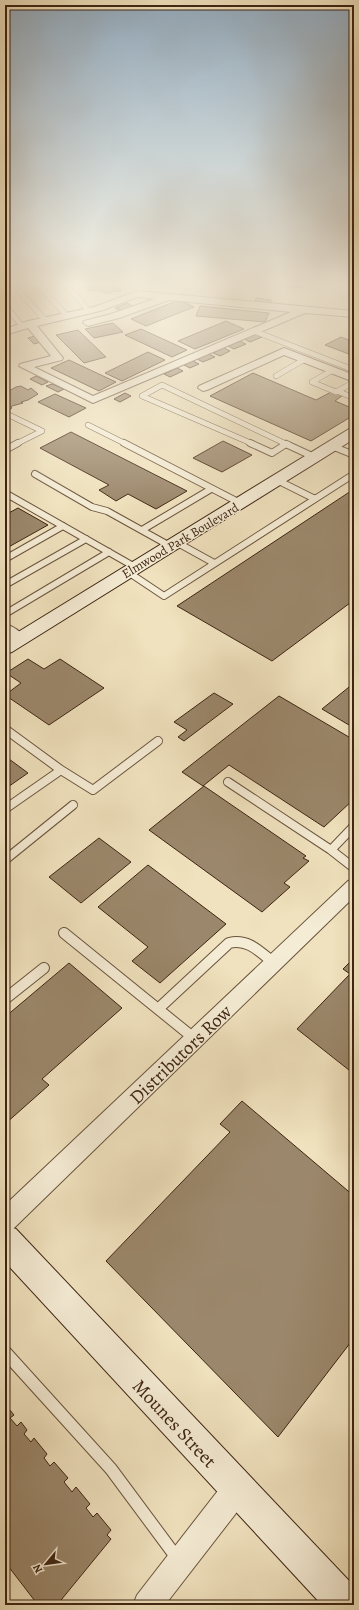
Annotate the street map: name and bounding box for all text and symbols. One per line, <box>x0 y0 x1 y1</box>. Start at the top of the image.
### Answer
street label: Elmwood Park Boulevard <box>119 499 242 582</box>
street label: Distributors Row <box>124 999 238 1110</box>
street label: Mounes Street <box>126 1374 222 1474</box>
north arrow <box>26 1544 66 1584</box>
text: N <box>29 1561 46 1576</box>

